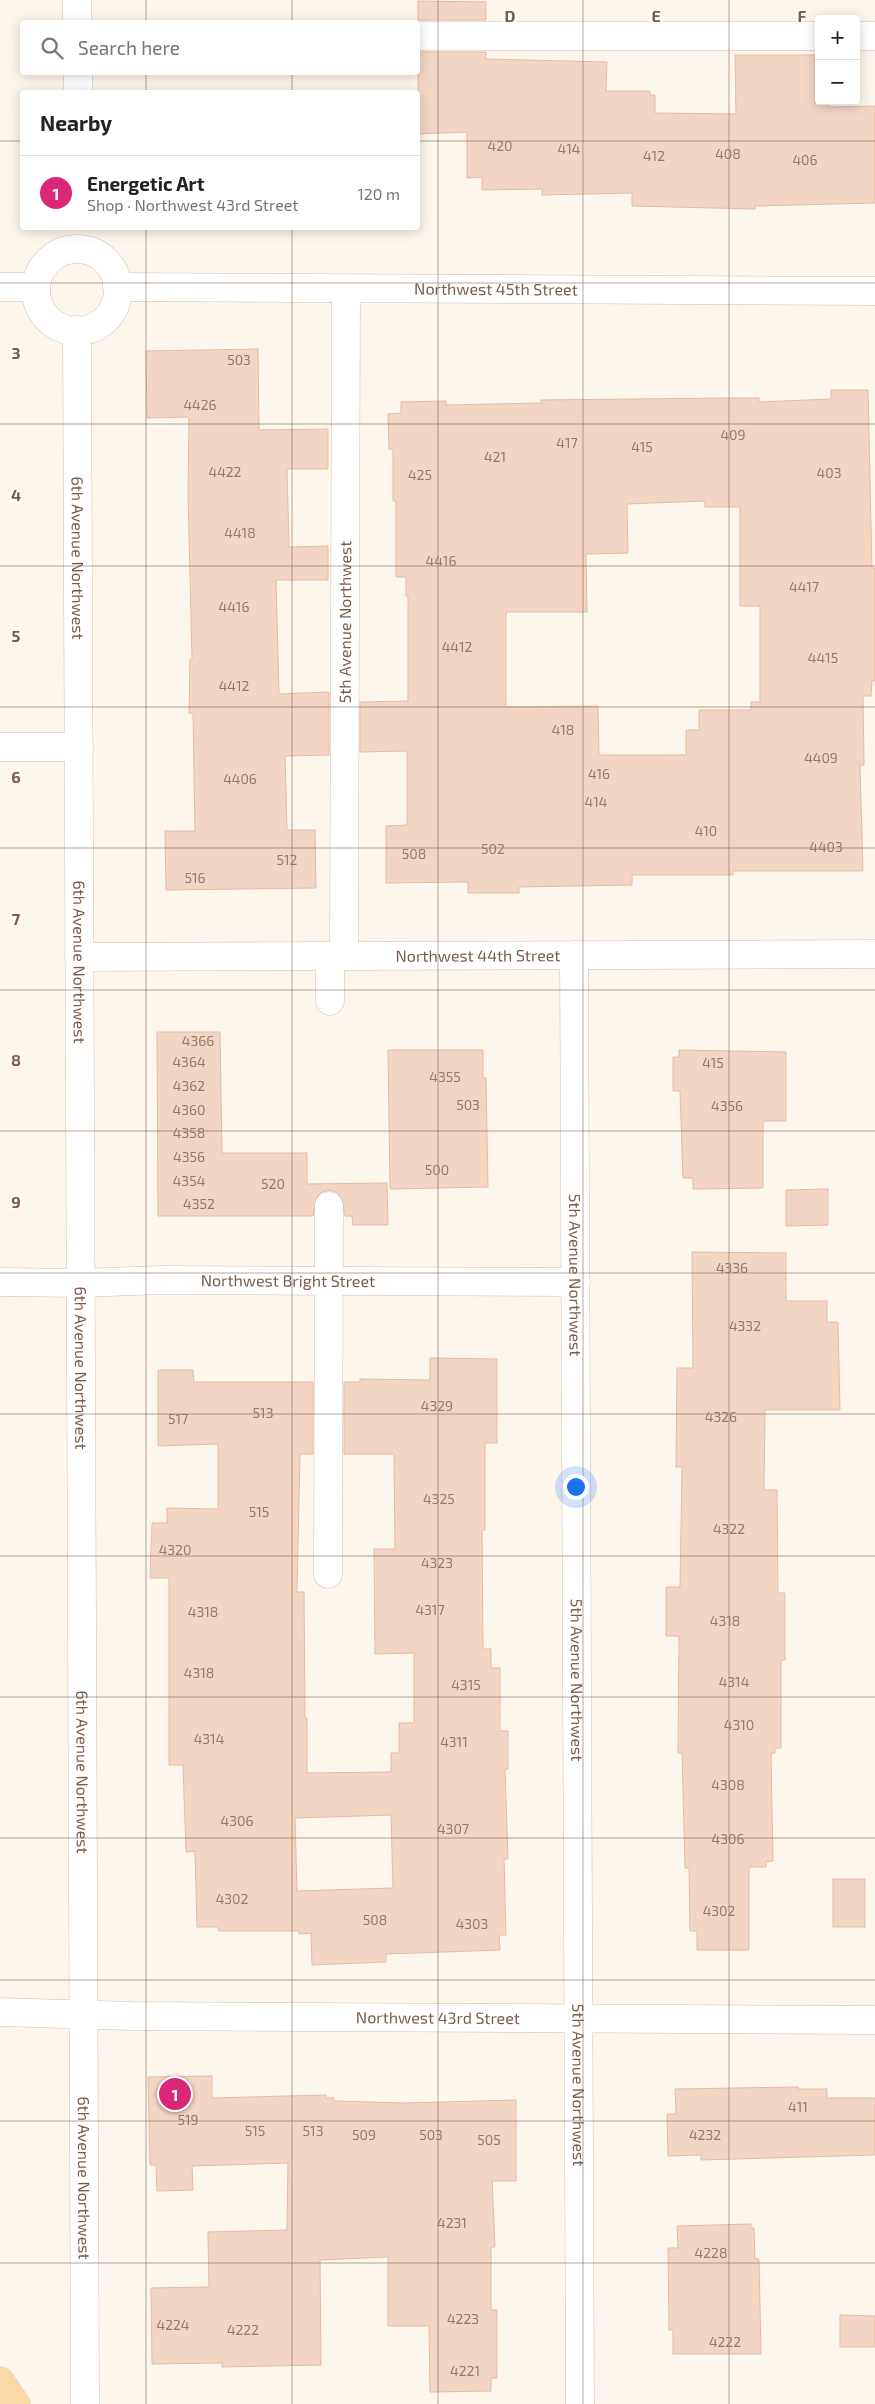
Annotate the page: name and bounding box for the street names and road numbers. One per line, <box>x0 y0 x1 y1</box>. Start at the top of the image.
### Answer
street label: Northwest 45th Street <box>414 279 578 298</box>
street label: 6th Avenue Northwest <box>69 476 88 640</box>
street label: 5th Avenue Northwest <box>335 541 354 703</box>
street label: 6th Avenue Northwest <box>70 880 90 1044</box>
street label: Northwest 44th Street <box>395 945 561 965</box>
street label: 5th Avenue Northwest <box>566 1194 586 1356</box>
street label: Northwest Bright Street <box>201 1270 375 1290</box>
street label: 6th Avenue Northwest <box>72 1286 91 1450</box>
street label: 5th Avenue Northwest <box>568 1599 587 1761</box>
street label: 6th Avenue Northwest <box>73 1690 93 1854</box>
street label: 5th Avenue Northwest <box>569 2004 589 2166</box>
street label: Northwest 43rd Street <box>356 2007 520 2027</box>
street label: 6th Avenue Northwest <box>75 2096 94 2260</box>

